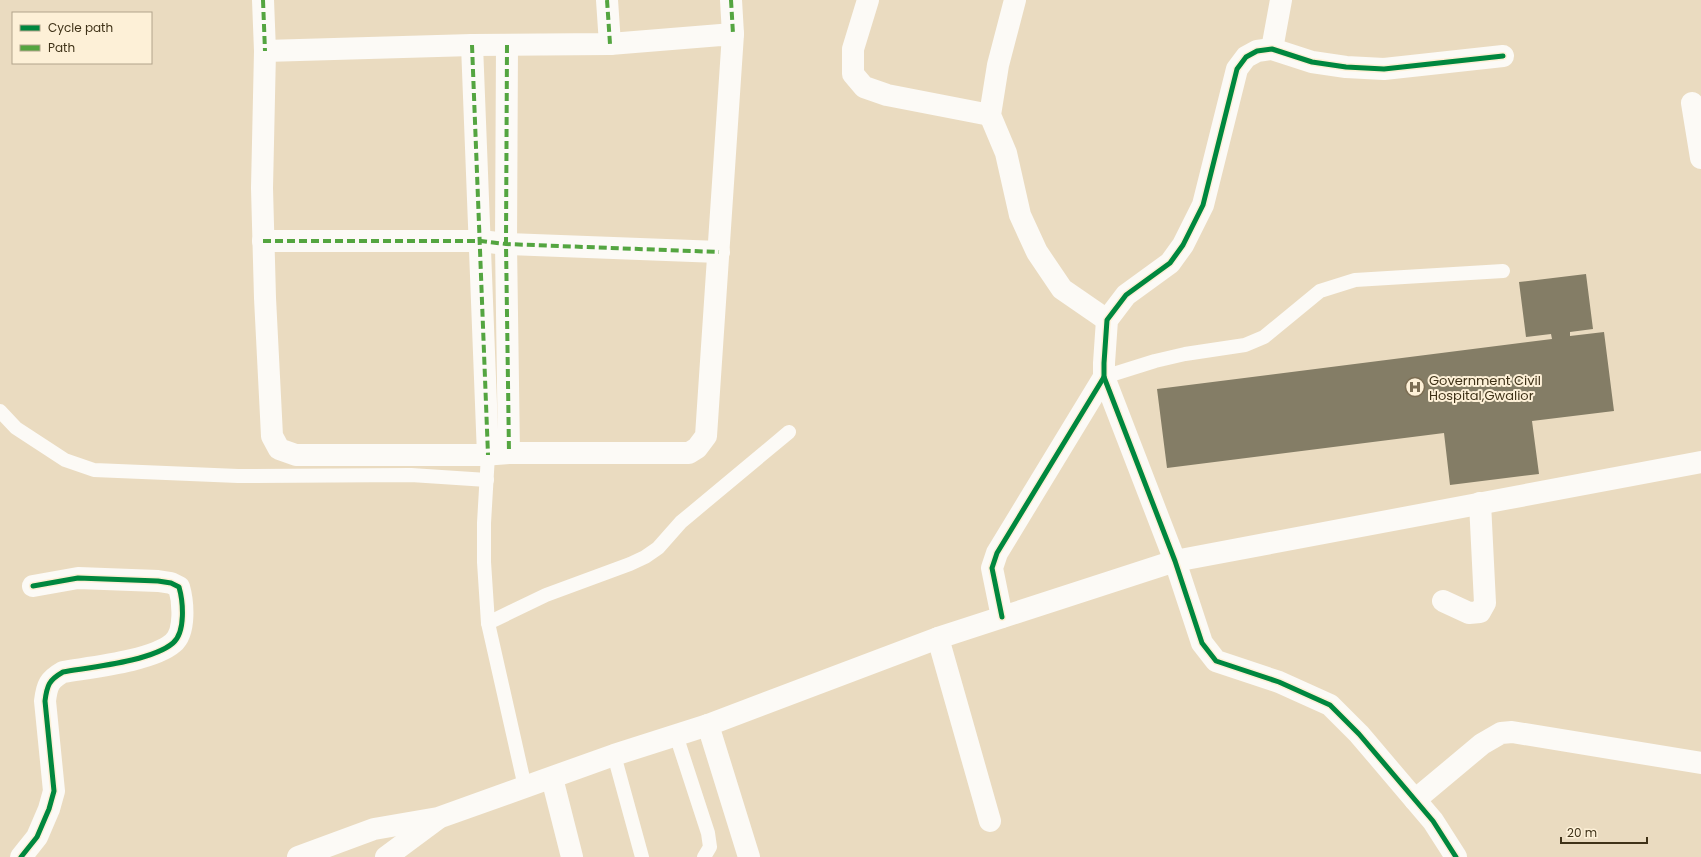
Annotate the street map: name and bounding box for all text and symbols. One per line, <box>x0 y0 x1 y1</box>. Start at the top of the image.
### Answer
legend <box>12 12 152 64</box>
text: Cycle path <box>48 19 113 36</box>
text: Path <box>48 39 75 56</box>
place label: Government Civil Hospital,Gwalior <box>1429 371 1541 405</box>
hospital icon: Government Civil Hospital,Gwalior <box>1404 376 1426 398</box>
scale bar <box>1561 819 1647 845</box>
text: 20 m <box>1567 824 1597 841</box>

